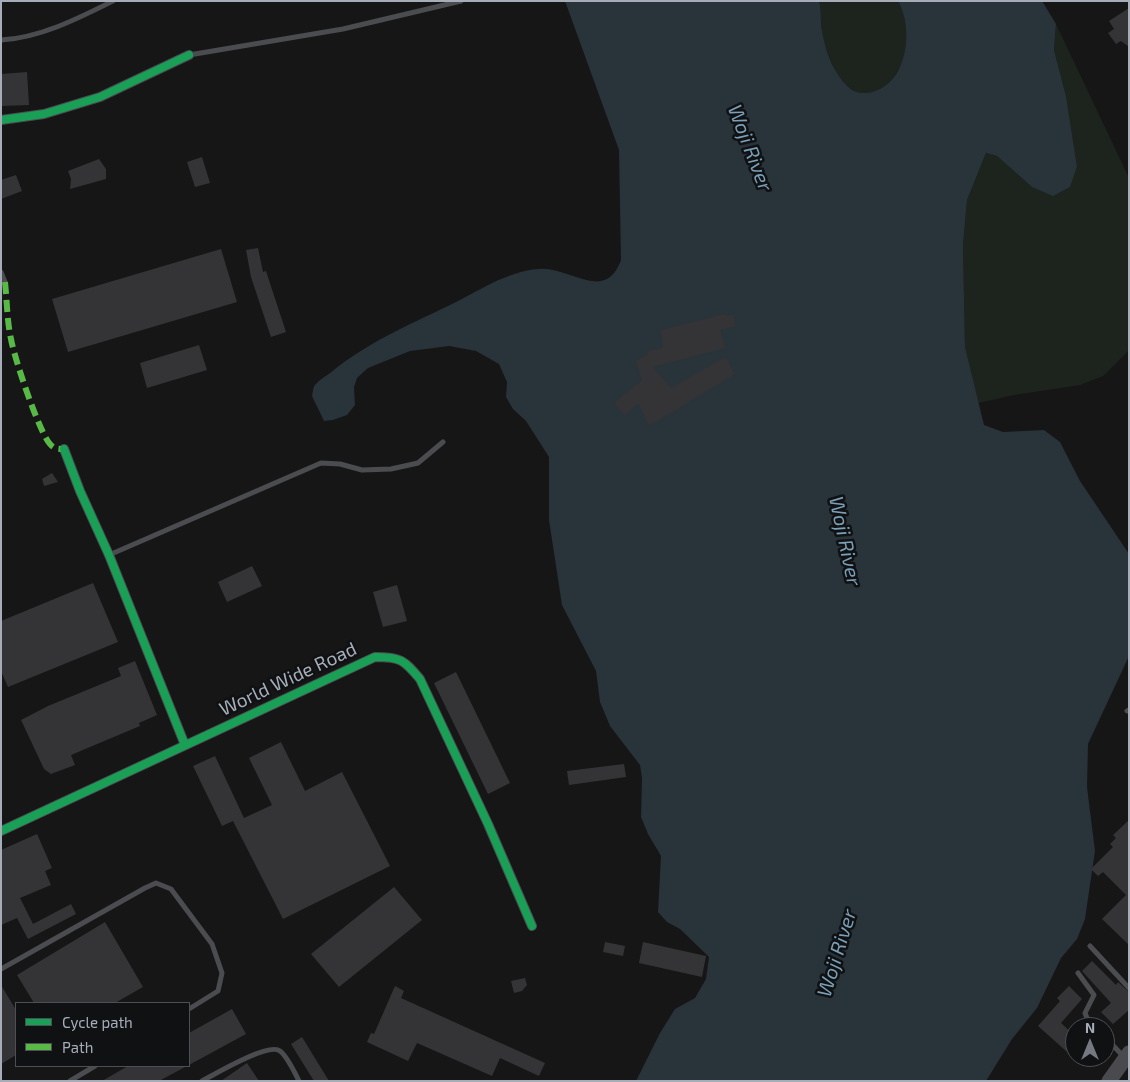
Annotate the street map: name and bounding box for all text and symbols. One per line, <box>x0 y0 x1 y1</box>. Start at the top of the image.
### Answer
water label: Woji River <box>723 101 777 195</box>
water label: Woji River <box>824 494 866 588</box>
street label: World Wide Road <box>216 637 360 721</box>
water label: Woji River <box>812 906 862 1000</box>
legend <box>15 1002 190 1067</box>
text: Cycle path <box>62 1013 133 1031</box>
north arrow <box>1065 1017 1115 1067</box>
text: N <box>1085 1019 1095 1036</box>
text: Path <box>62 1038 93 1056</box>

